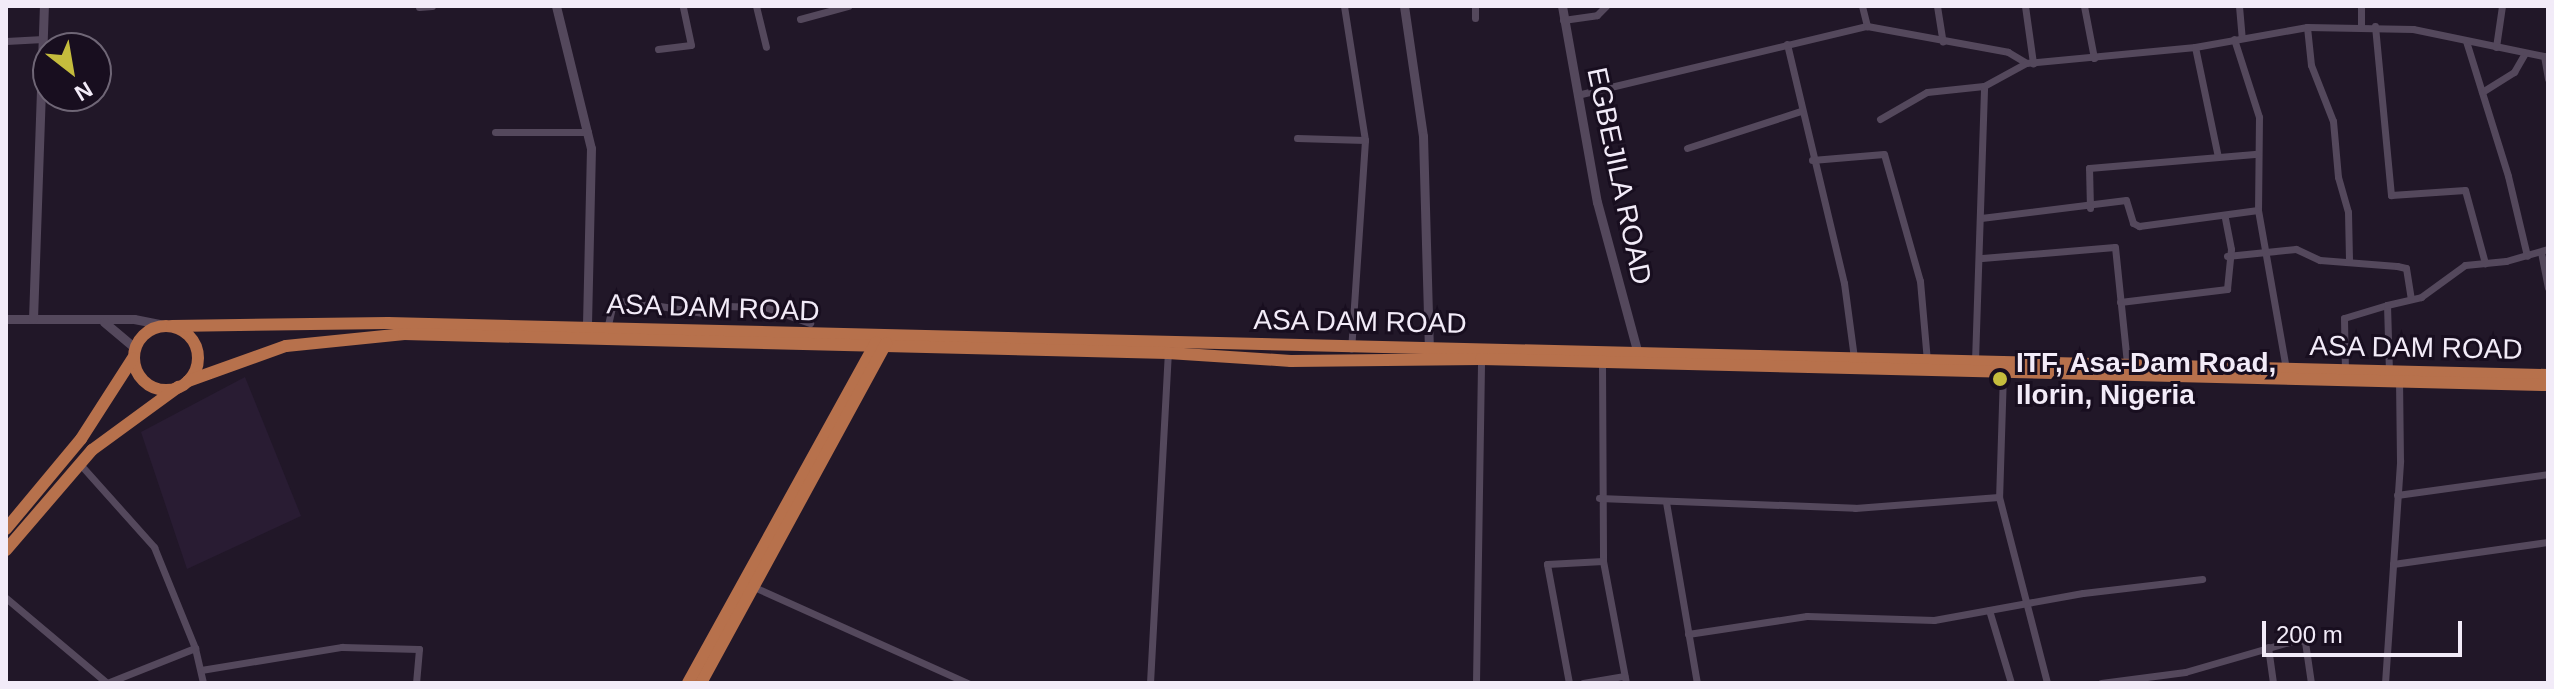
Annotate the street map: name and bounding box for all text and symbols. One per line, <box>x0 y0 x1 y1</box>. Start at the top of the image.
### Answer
north arrow <box>32 32 112 112</box>
street label: EGBEJILA ROAD <box>1579 64 1659 288</box>
text: N <box>70 76 97 106</box>
street label: ASA DAM ROAD <box>605 287 821 329</box>
street label: ASA DAM ROAD <box>1252 303 1468 341</box>
street label: ASA DAM ROAD <box>2308 329 2524 367</box>
place label: ITF, Asa-Dam Road, Ilorin, Nigeria <box>2016 346 2277 412</box>
marker: ITF, Asa-Dam Road, Ilorin, Nigeria <box>1991 370 2009 388</box>
scale bar <box>2266 605 2466 655</box>
text: 200 m <box>2276 621 2343 648</box>

